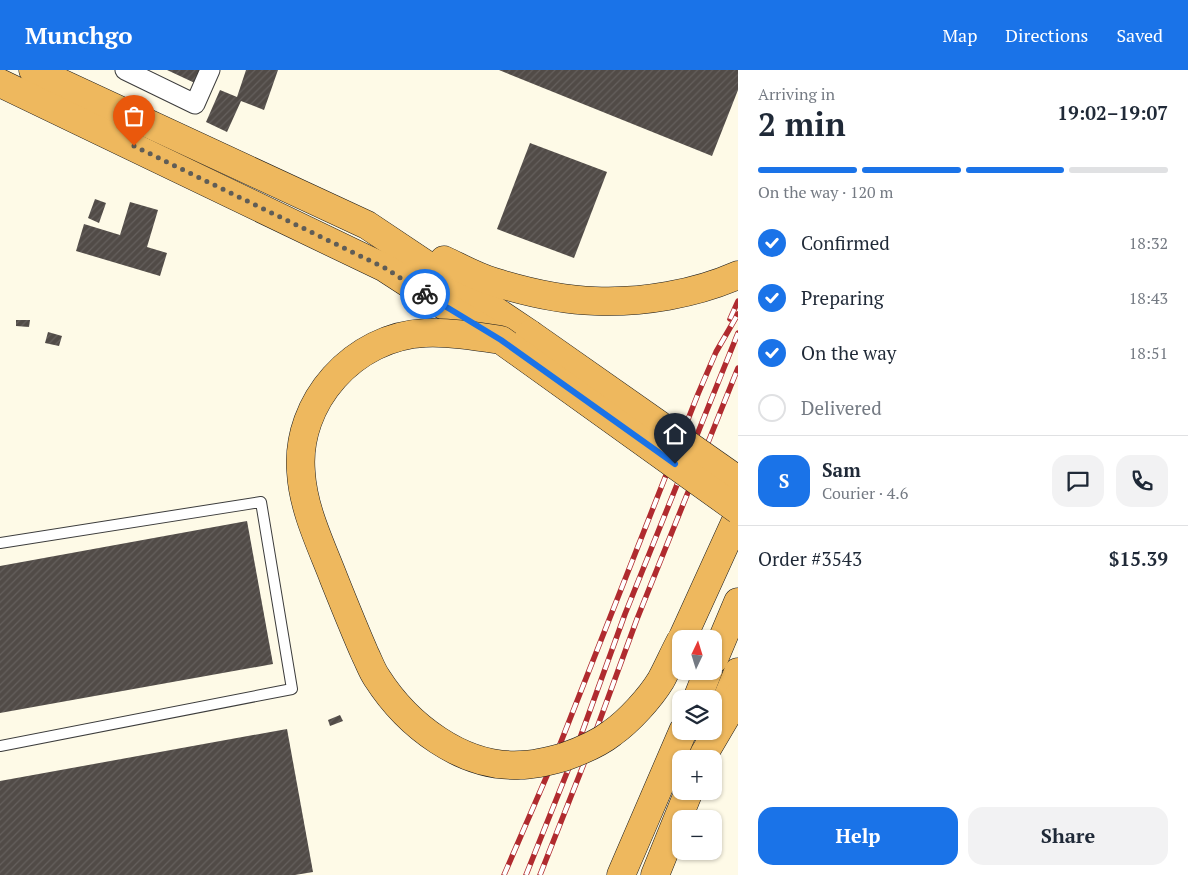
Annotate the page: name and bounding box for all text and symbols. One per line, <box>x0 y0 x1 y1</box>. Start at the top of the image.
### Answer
text: Munchgo <box>25 19 132 51</box>
text: Map <box>942 23 977 47</box>
text: Directions <box>1005 23 1088 47</box>
text: Saved <box>1116 23 1163 47</box>
text: Arriving in <box>758 83 835 105</box>
pin <box>113 95 155 146</box>
text: 19:02–19:07 <box>1057 100 1168 125</box>
icon: bag <box>120 102 148 130</box>
text: 2 min <box>758 103 846 145</box>
text: On the way · 120 m <box>758 181 893 203</box>
icon: check <box>758 229 786 257</box>
text: Confirmed <box>801 230 890 255</box>
text: 18:32 <box>1129 232 1168 254</box>
courier <box>400 269 450 319</box>
icon: bike <box>411 280 439 308</box>
icon: check <box>758 284 786 312</box>
text: Preparing <box>801 285 884 310</box>
text: 18:43 <box>1129 287 1168 309</box>
icon: check <box>758 339 786 367</box>
text: On the way <box>801 340 896 365</box>
text: 18:51 <box>1129 342 1168 364</box>
text: Delivered <box>801 395 882 420</box>
pin <box>654 413 696 464</box>
icon: home <box>661 420 689 448</box>
button: chat <box>1052 455 1104 507</box>
button: phone <box>1116 455 1168 507</box>
text: Sam <box>822 457 861 482</box>
text: S <box>779 468 789 493</box>
text: Courier · 4.6 <box>822 482 908 504</box>
text: Order #3543 <box>758 546 862 571</box>
text: $15.39 <box>1109 546 1168 571</box>
north arrow <box>672 630 722 680</box>
map controls <box>672 630 722 860</box>
button: layers <box>672 690 722 740</box>
button: + <box>672 750 722 800</box>
button: Help <box>758 807 958 865</box>
button: Share <box>968 807 1168 865</box>
button: − <box>672 810 722 860</box>

